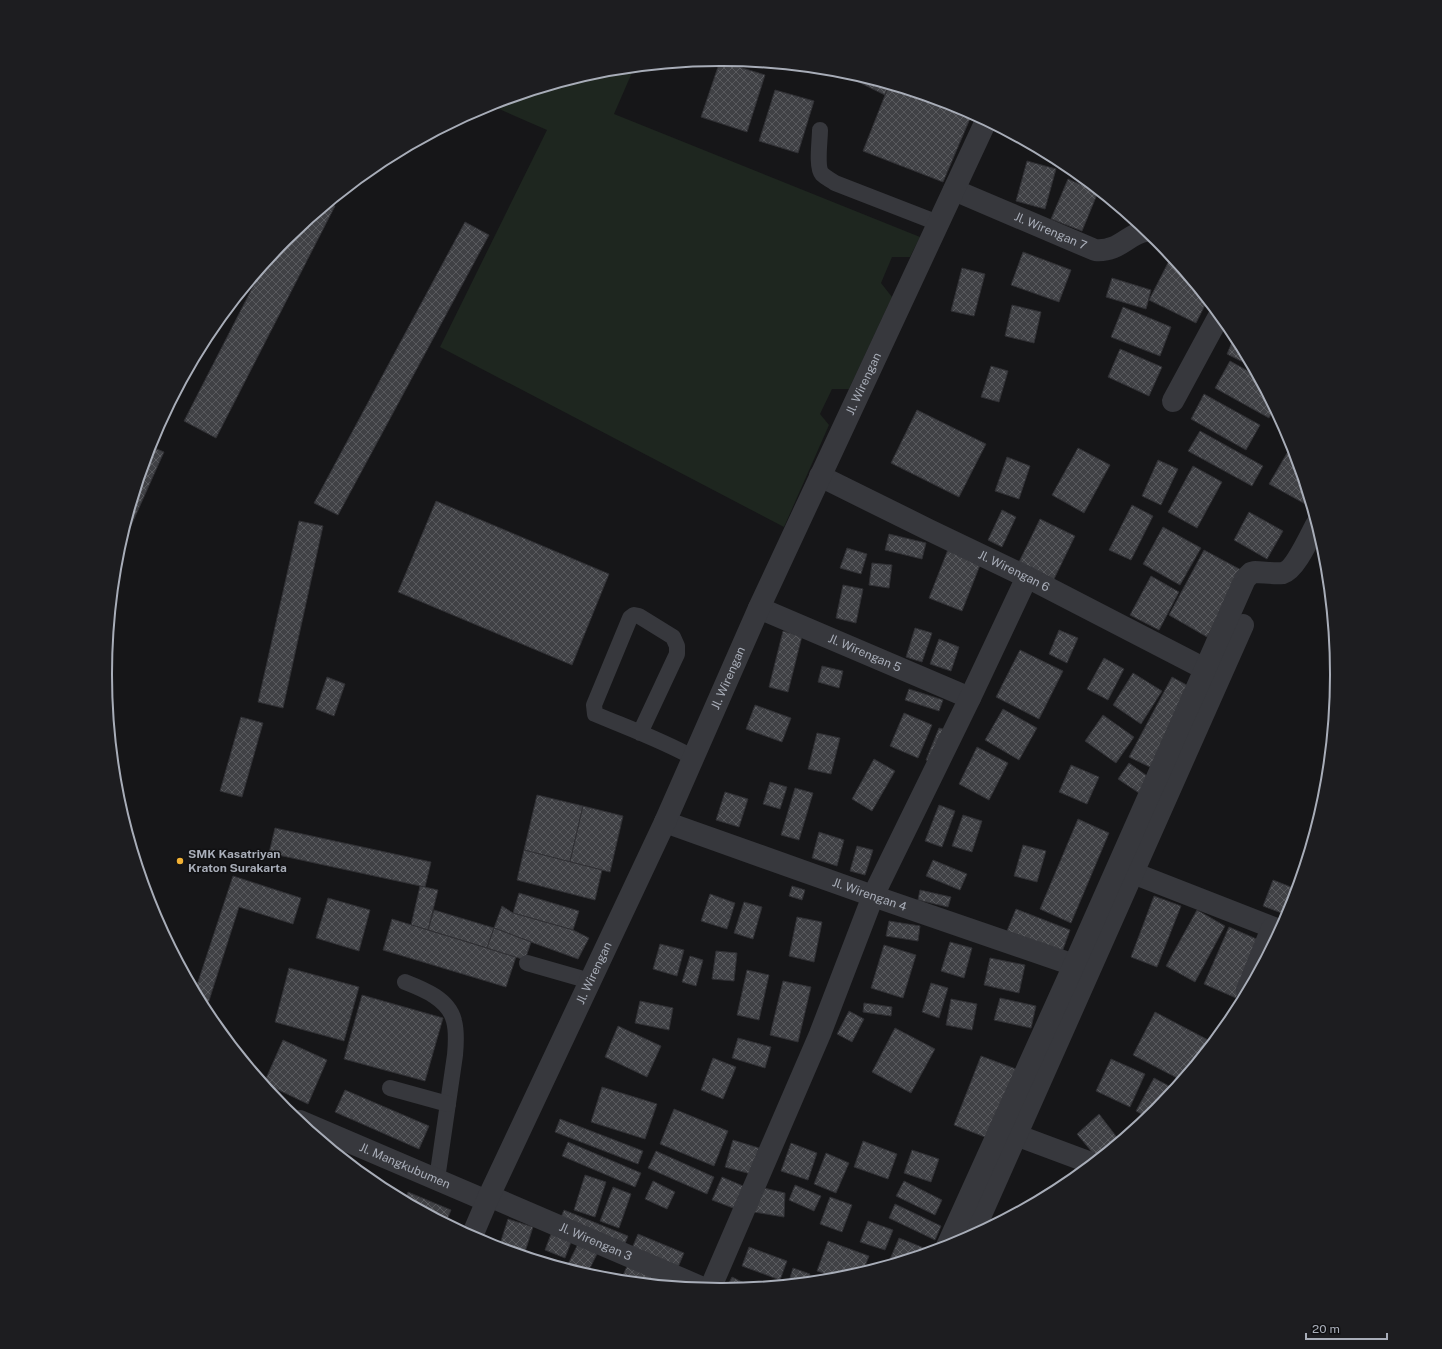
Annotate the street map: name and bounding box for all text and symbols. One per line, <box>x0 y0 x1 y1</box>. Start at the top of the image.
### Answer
street label: Jl. Wirengan 7 <box>1012 209 1089 253</box>
street label: Jl. Wirengan <box>843 350 884 417</box>
street label: Jl. Wirengan 6 <box>976 548 1052 594</box>
street label: Jl. Wirengan 5 <box>826 631 904 675</box>
street label: Jl. Wirengan <box>708 644 748 712</box>
place label: SMK Kasatriyan Kraton Surakarta <box>188 847 287 875</box>
marker: SMK Kasatriyan Kraton Surakarta <box>175 856 185 866</box>
street label: Jl. Wirengan 4 <box>830 875 909 914</box>
street label: Jl. Wirengan <box>573 939 615 1006</box>
street label: Jl. Mangkubumen <box>357 1140 452 1191</box>
street label: Jl. Wirengan 3 <box>557 1220 634 1264</box>
scale bar <box>1306 1315 1387 1341</box>
text: 20 m <box>1312 1322 1340 1336</box>

